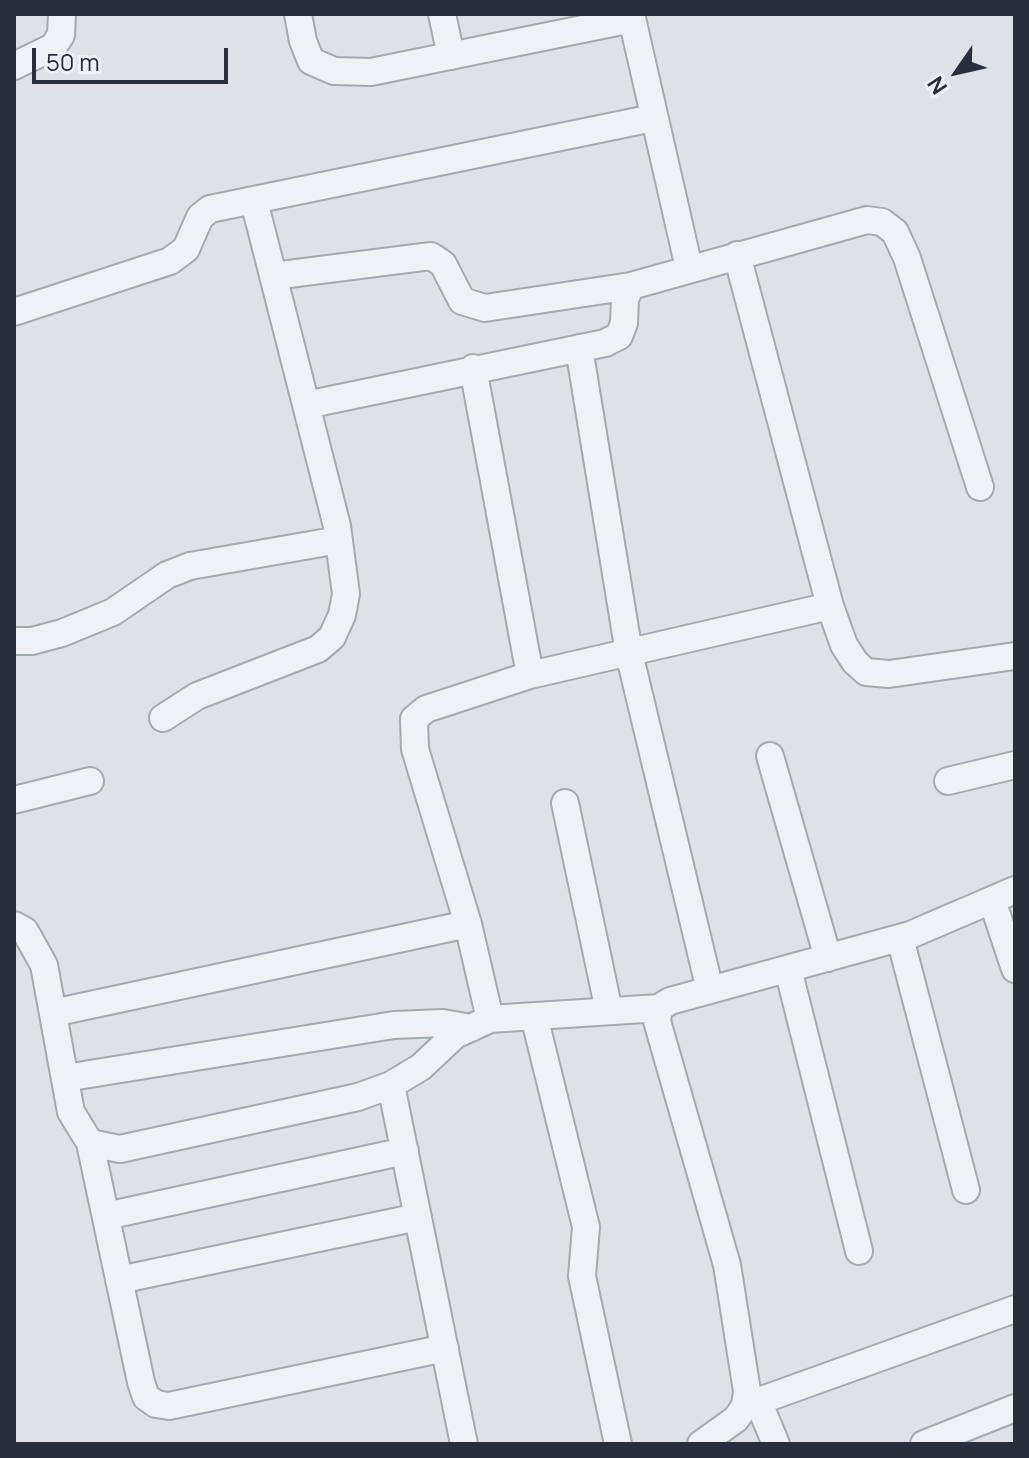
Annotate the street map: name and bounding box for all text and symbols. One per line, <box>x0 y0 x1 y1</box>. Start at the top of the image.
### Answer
scale bar <box>36 32 232 82</box>
north arrow <box>917 32 997 112</box>
text: 50 m <box>46 45 100 78</box>
text: N <box>920 70 954 100</box>

